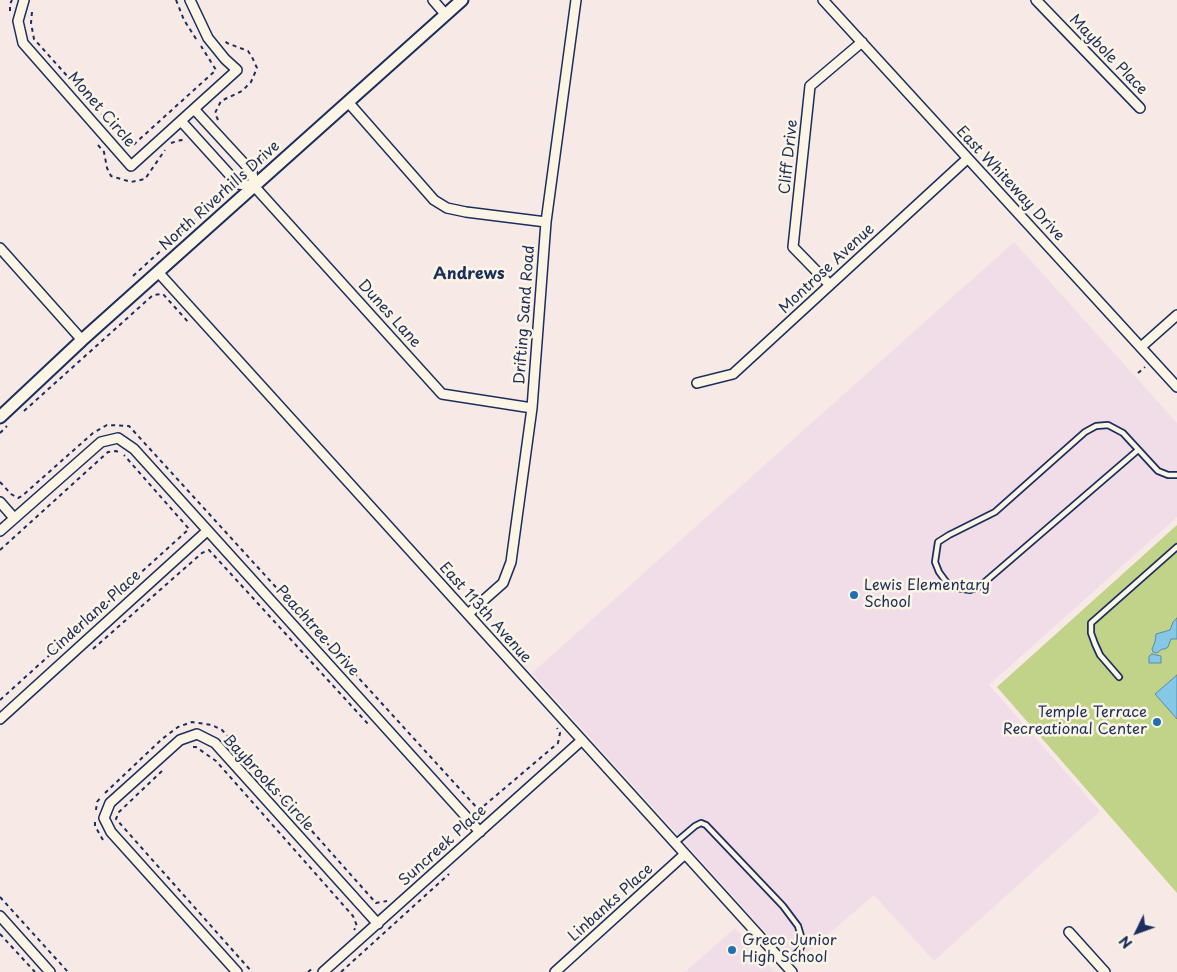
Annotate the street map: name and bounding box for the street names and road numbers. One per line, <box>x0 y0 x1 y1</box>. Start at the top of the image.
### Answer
street label: Maybole Place <box>1065 11 1151 99</box>
street label: Monet Circle <box>63 69 139 151</box>
street label: Cliff Drive <box>776 119 802 195</box>
street label: East Whiteway Drive <box>952 123 1068 245</box>
street label: North Riverhills Drive <box>156 137 284 255</box>
street label: Montrose Avenue <box>776 220 878 318</box>
street label: Drifting Sand Road <box>511 245 539 385</box>
street label: Dunes Lane <box>354 276 424 352</box>
street label: East 113th Avenue <box>435 559 535 667</box>
street label: Cinderlane Place <box>43 567 145 661</box>
street label: Peachtree Drive <box>272 582 362 680</box>
street label: Baybrooks Circle <box>219 731 317 835</box>
street label: Suncreek Place <box>396 802 490 890</box>
street label: Linbanks Place <box>565 860 657 946</box>

